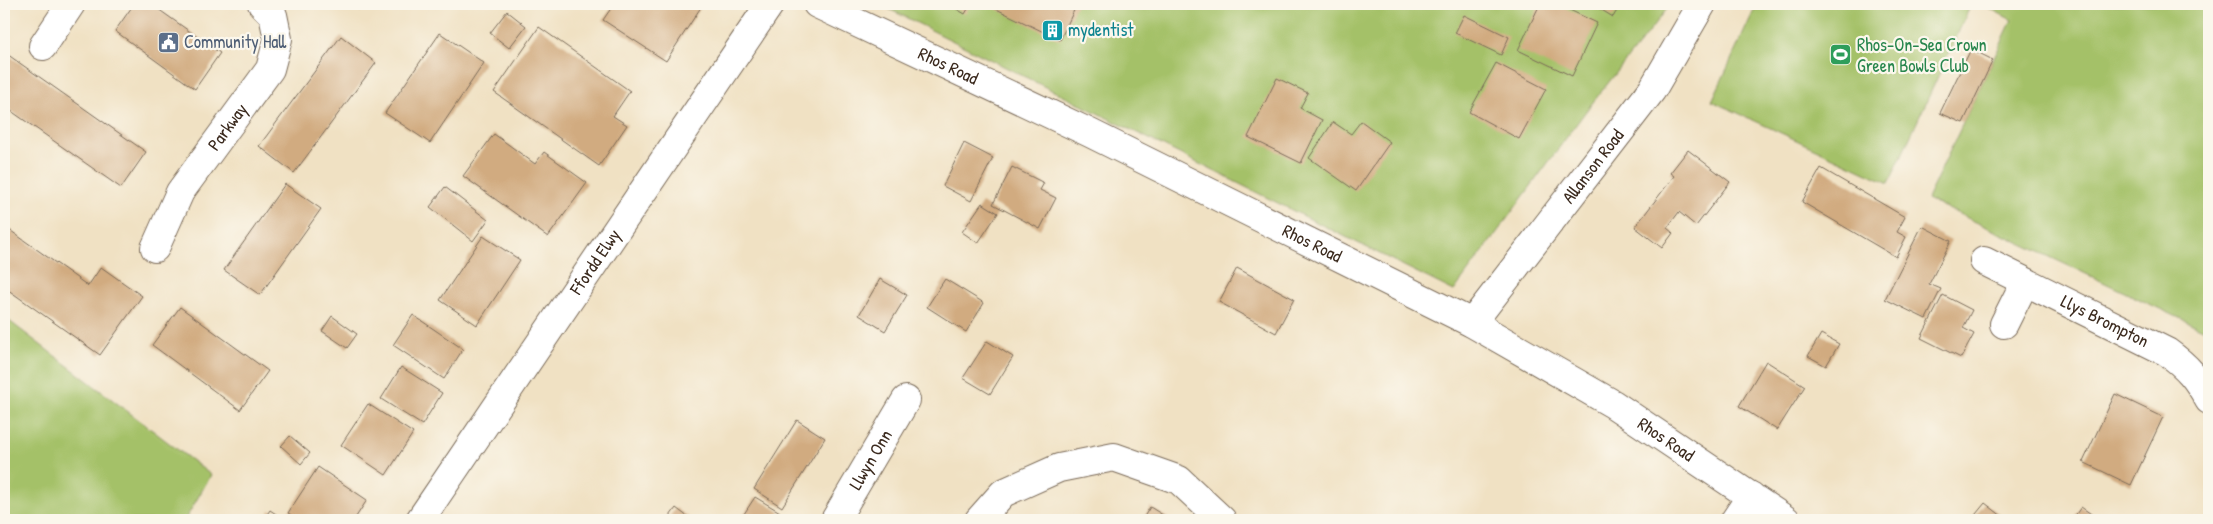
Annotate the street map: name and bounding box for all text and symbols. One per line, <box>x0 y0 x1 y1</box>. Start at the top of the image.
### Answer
place label: mydentist <box>1068 17 1134 42</box>
building icon: mydentist <box>1040 18 1064 42</box>
place label: Community Hall <box>184 29 286 54</box>
public building icon: Community Hall <box>156 30 180 54</box>
place label: Rhos-On-Sea Crown Green Bowls Club <box>1857 32 1987 78</box>
street label: Rhos Road <box>914 41 982 90</box>
sports icon: Rhos-On-Sea Crown Green Bowls Club <box>1829 43 1853 67</box>
street label: Parkway <box>201 97 253 155</box>
street label: Allanson Road <box>1556 124 1629 208</box>
street label: Rhos Road <box>1278 218 1346 268</box>
street label: Ffordd Elwy <box>563 223 626 300</box>
street label: Llys Brompton <box>2057 288 2153 353</box>
street label: Rhos Road <box>1633 411 1700 467</box>
street label: Llwyn Onn <box>843 425 898 494</box>

